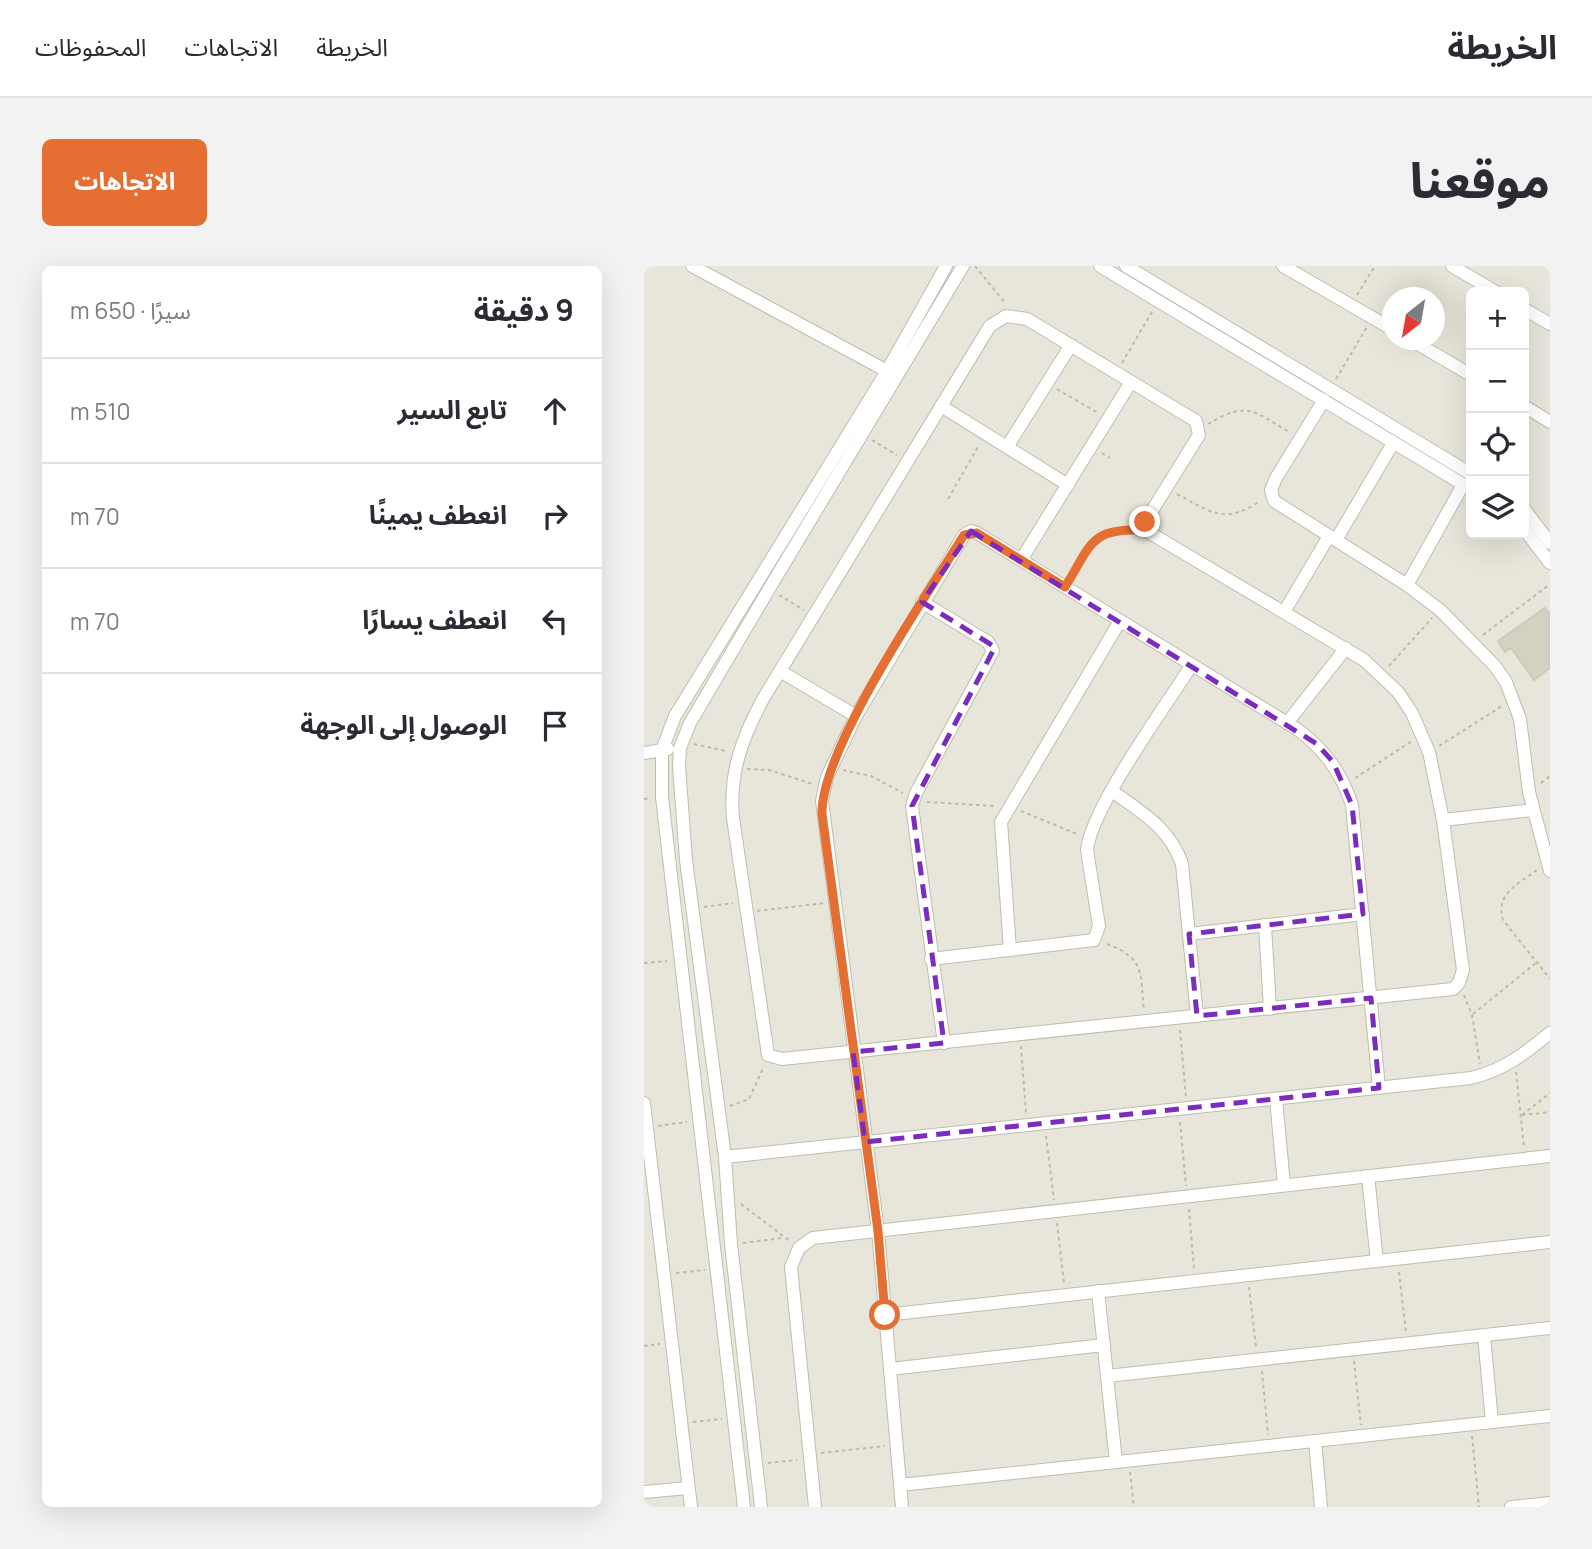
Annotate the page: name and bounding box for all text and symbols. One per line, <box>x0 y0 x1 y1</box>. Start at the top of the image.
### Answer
text: الخريطة <box>1447 24 1557 69</box>
text: المحفوظات <box>35 30 146 63</box>
text: الاتجاهات <box>184 30 278 63</box>
text: الخريطة <box>316 30 388 63</box>
button: الاتجاهات <box>42 139 207 226</box>
text: موقعنا <box>1410 146 1550 213</box>
north arrow <box>1382 287 1445 350</box>
map controls <box>1466 287 1529 539</box>
button: + <box>1466 287 1529 350</box>
text: 9 دقيقة <box>474 289 574 330</box>
text: سيرًا · 650 m <box>70 294 191 326</box>
button: − <box>1466 350 1529 413</box>
text: تابع السير <box>397 391 507 427</box>
icon: ahead <box>536 392 574 430</box>
text: 510 m <box>70 395 130 427</box>
button: locate <box>1466 413 1529 476</box>
button: layers <box>1466 476 1529 539</box>
text: انعطف يمينًا <box>369 496 507 532</box>
icon: right <box>536 497 574 535</box>
text: 70 m <box>70 500 120 532</box>
route end <box>1129 506 1160 537</box>
text: انعطف يسارًا <box>362 601 507 637</box>
icon: left <box>536 602 574 640</box>
text: 70 m <box>70 605 120 637</box>
text: الوصول إلى الوجهة <box>300 706 507 742</box>
icon: arrive <box>536 707 574 745</box>
route start <box>869 1299 900 1330</box>

